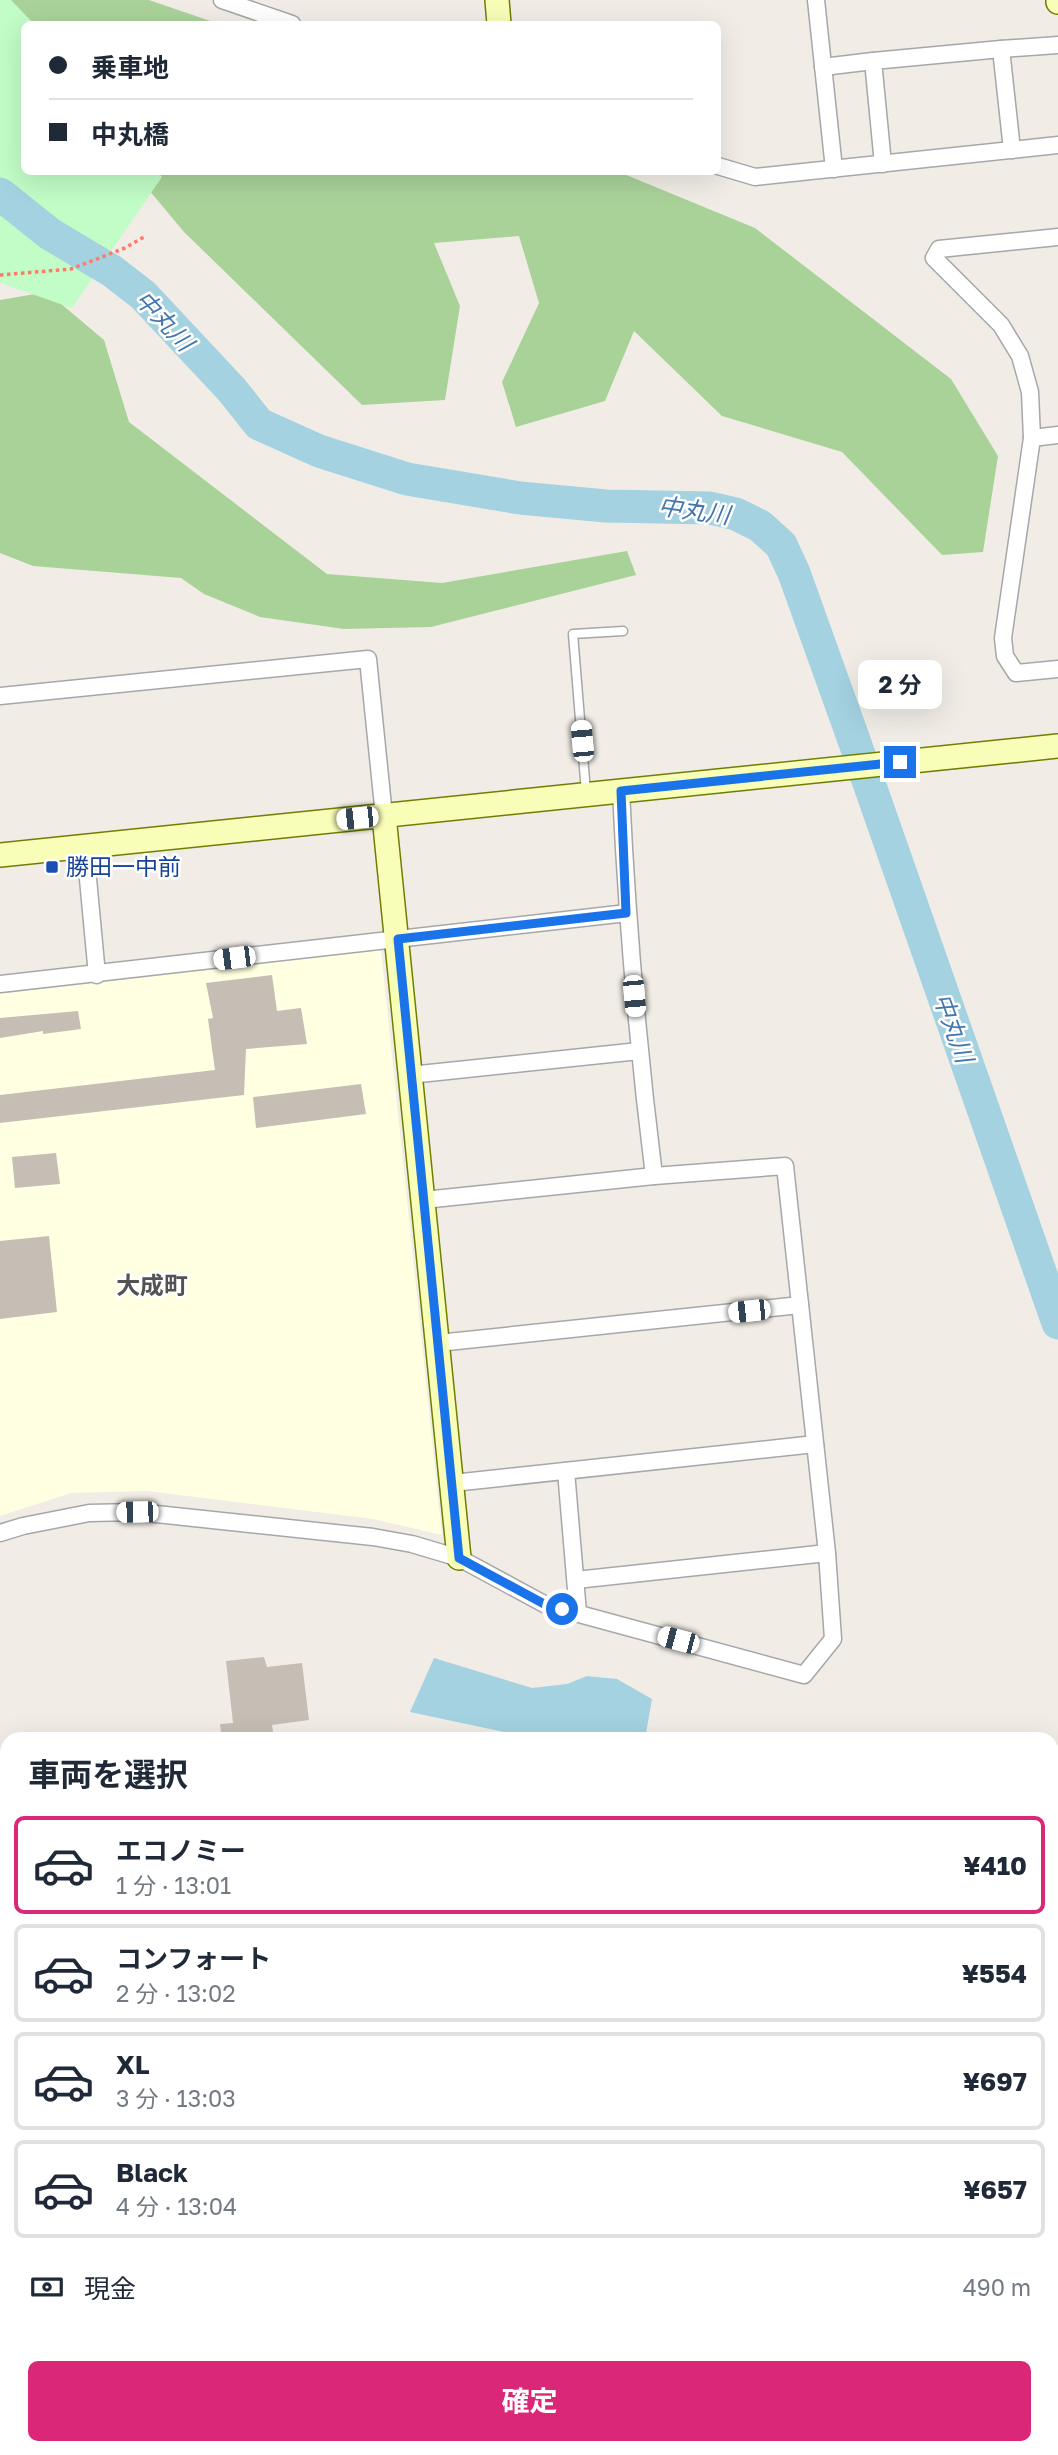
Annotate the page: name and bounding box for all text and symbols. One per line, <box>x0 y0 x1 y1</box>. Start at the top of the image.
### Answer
text: 乗車地 <box>91 52 169 83</box>
text: 中丸橋 <box>91 119 169 150</box>
water label: 中丸川 <box>130 284 202 358</box>
water label: 中丸川 <box>657 490 735 529</box>
callout: 2 分 <box>858 660 942 710</box>
text: 2 分 <box>879 670 921 698</box>
car <box>570 719 595 763</box>
route end <box>884 746 916 778</box>
car <box>336 805 379 831</box>
place label: 勝田一中前 <box>66 852 181 880</box>
marker: 勝田一中前 <box>44 859 60 875</box>
car <box>212 945 257 971</box>
car <box>622 974 647 1018</box>
water label: 中丸川 <box>928 989 981 1069</box>
district label: 大成町 <box>116 1270 188 1299</box>
car <box>728 1298 771 1324</box>
car <box>116 1501 159 1523</box>
route start <box>546 1593 578 1625</box>
car <box>655 1624 702 1656</box>
text: 車両を選択 <box>28 1755 188 1793</box>
icon: car <box>32 1834 95 1897</box>
text: エコノミー <box>116 1835 246 1866</box>
text: ¥410 <box>963 1850 1027 1881</box>
text: 1 分 · 13:01 <box>116 1871 231 1899</box>
icon: car <box>32 1942 95 2005</box>
text: コンフォート <box>116 1943 271 1974</box>
text: ¥554 <box>962 1958 1027 1989</box>
text: 2 分 · 13:02 <box>116 1979 236 2007</box>
text: XL <box>116 2049 150 2080</box>
icon: car <box>32 2050 95 2113</box>
text: ¥697 <box>963 2066 1027 2097</box>
text: 3 分 · 13:03 <box>116 2084 236 2112</box>
text: Black <box>116 2157 188 2188</box>
icon: car <box>32 2158 95 2221</box>
text: ¥657 <box>963 2174 1027 2205</box>
text: 4 分 · 13:04 <box>116 2192 237 2220</box>
icon: cash <box>28 2268 66 2306</box>
text: 現金 <box>84 2273 136 2304</box>
text: 490 m <box>963 2273 1031 2301</box>
button: 確定 <box>28 2361 1031 2441</box>

